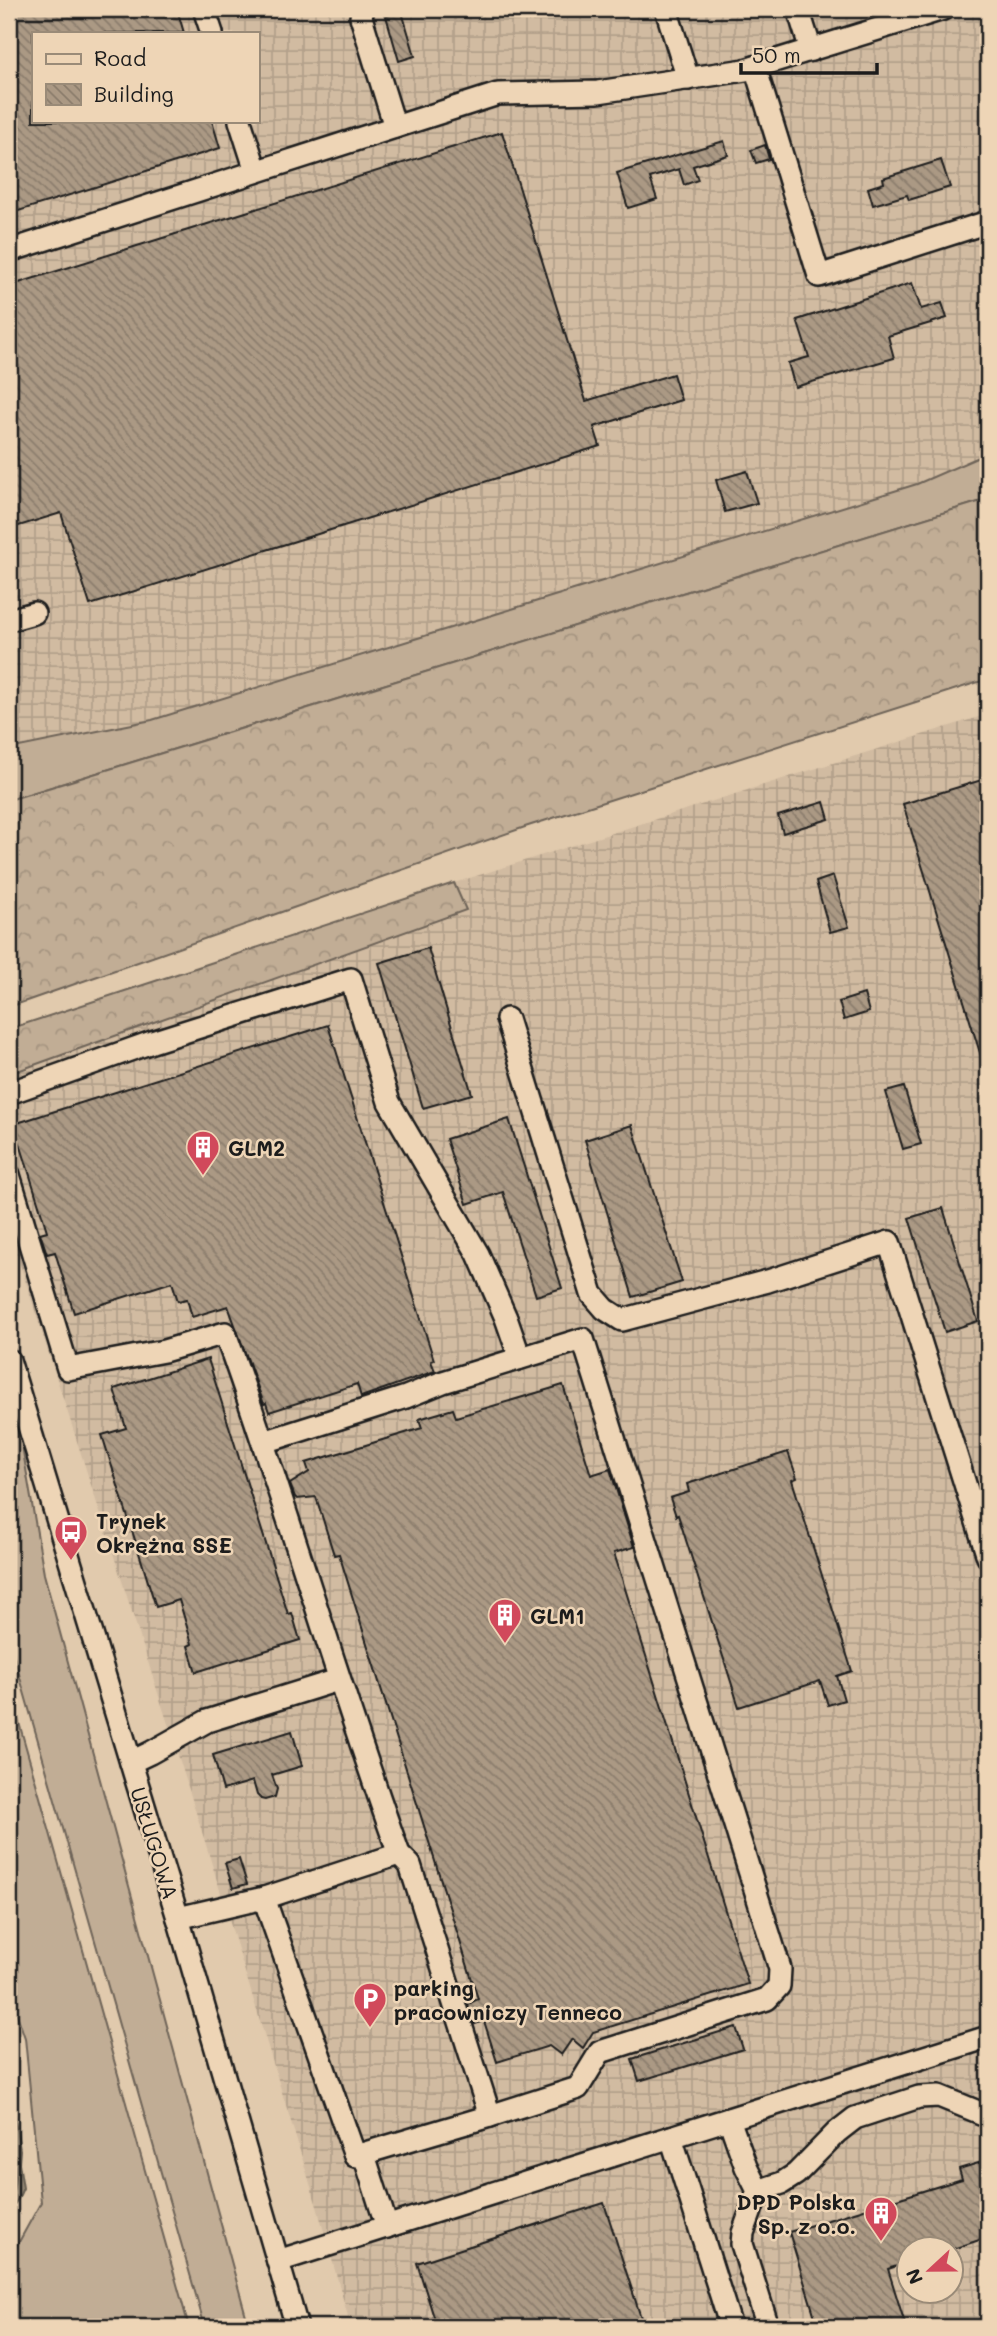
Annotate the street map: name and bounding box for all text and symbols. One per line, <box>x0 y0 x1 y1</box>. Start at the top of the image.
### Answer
legend <box>32 32 259 122</box>
scale bar <box>741 32 878 76</box>
text: 50 m <box>752 41 801 68</box>
text: Road <box>94 44 146 71</box>
text: Building <box>94 80 174 107</box>
building icon: GLM2 <box>184 1128 222 1177</box>
place label: GLM2 <box>228 1134 285 1161</box>
place label: Trynek Okrężna SSE <box>96 1507 232 1558</box>
bus stop icon: Trynek Okrężna SSE <box>52 1513 90 1562</box>
building icon: GLM1 <box>486 1596 524 1645</box>
place label: GLM1 <box>530 1602 585 1629</box>
street label: USŁUGOWA <box>125 1784 185 1902</box>
place label: parking pracowniczy Tenneco <box>394 1974 622 2026</box>
parking icon: parking pracowniczy Tenneco <box>351 1980 389 2029</box>
place label: DPD Polska Sp. z o.o. <box>736 2188 856 2239</box>
building icon: DPD Polska Sp. z o.o. <box>862 2194 900 2243</box>
north arrow <box>895 2234 965 2304</box>
text: N <box>899 2265 928 2288</box>

